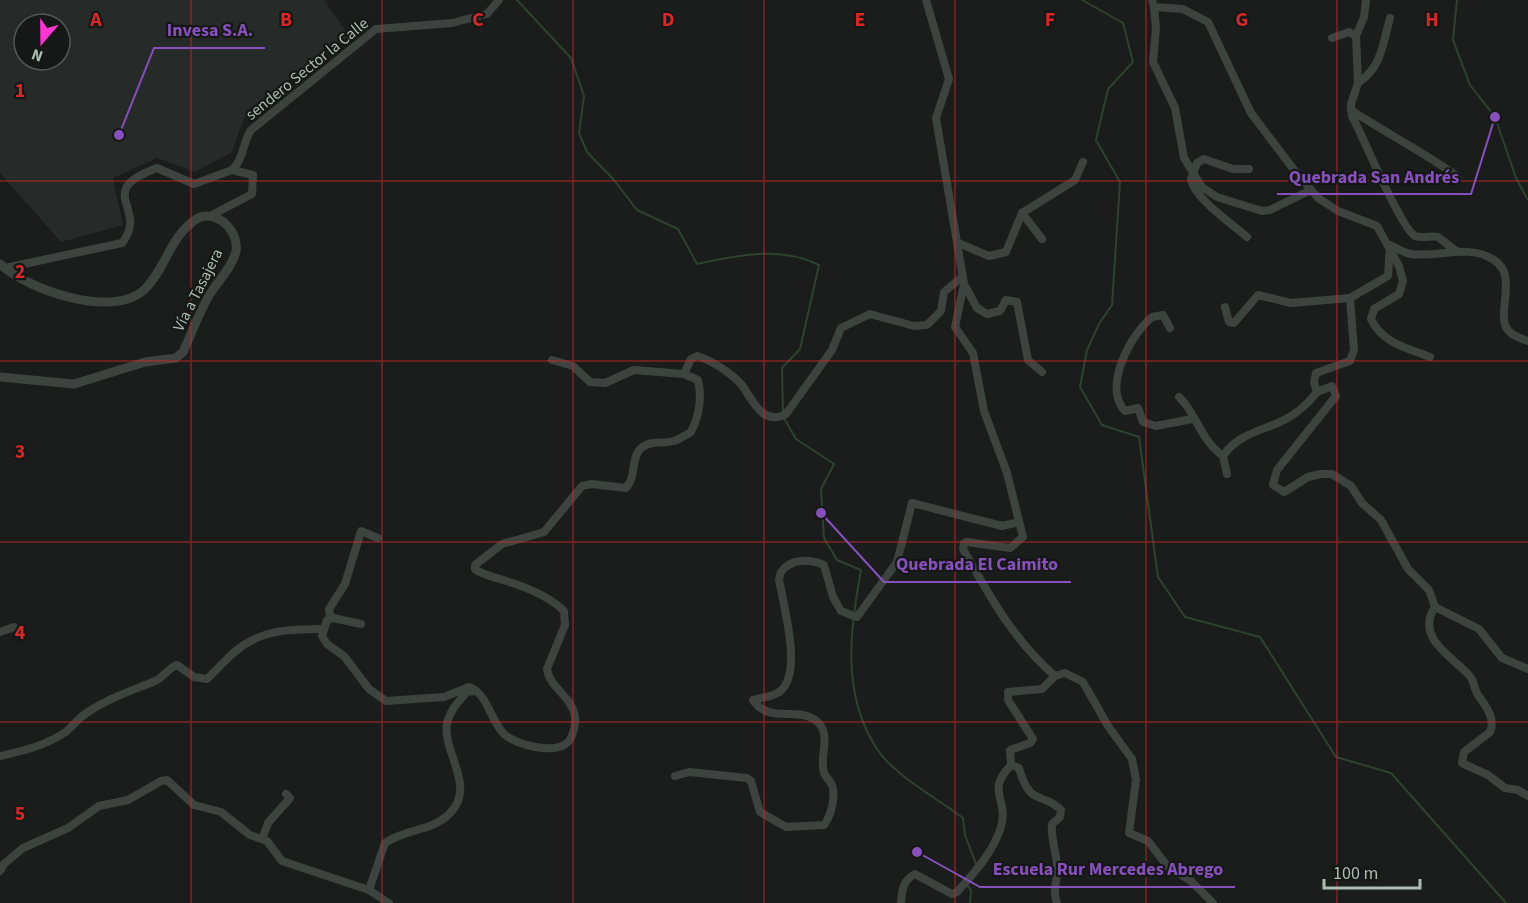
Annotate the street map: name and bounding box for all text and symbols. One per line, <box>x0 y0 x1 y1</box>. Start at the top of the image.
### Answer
text: A <box>89 6 102 34</box>
text: B <box>280 6 292 34</box>
text: C <box>472 6 484 34</box>
text: D <box>662 6 674 34</box>
text: E <box>855 6 865 34</box>
text: F <box>1045 6 1055 34</box>
text: G <box>1236 6 1248 34</box>
text: H <box>1425 6 1439 34</box>
north arrow <box>12 12 72 72</box>
callout: Invesa S.A. <box>154 12 265 48</box>
street label: sendero Sector la Calle <box>241 12 373 125</box>
text: Invesa S.A. <box>167 18 253 43</box>
text: N <box>28 43 46 67</box>
text: 1 <box>15 77 25 105</box>
callout: Quebrada San Andrés <box>1277 158 1471 194</box>
text: Quebrada San Andrés <box>1289 165 1459 190</box>
street label: Vía a Tasajera <box>168 245 228 335</box>
text: 2 <box>15 258 25 286</box>
text: 3 <box>15 438 25 466</box>
callout: Quebrada El Caimito <box>884 546 1071 582</box>
text: Quebrada El Caimito <box>896 552 1058 577</box>
text: 4 <box>15 619 26 647</box>
text: 5 <box>15 800 25 828</box>
callout: Escuela Rur Mercedes Abrego <box>980 851 1235 887</box>
scale bar <box>1324 852 1420 890</box>
text: Escuela Rur Mercedes Abrego <box>993 857 1223 882</box>
text: 100 m <box>1333 861 1378 886</box>

